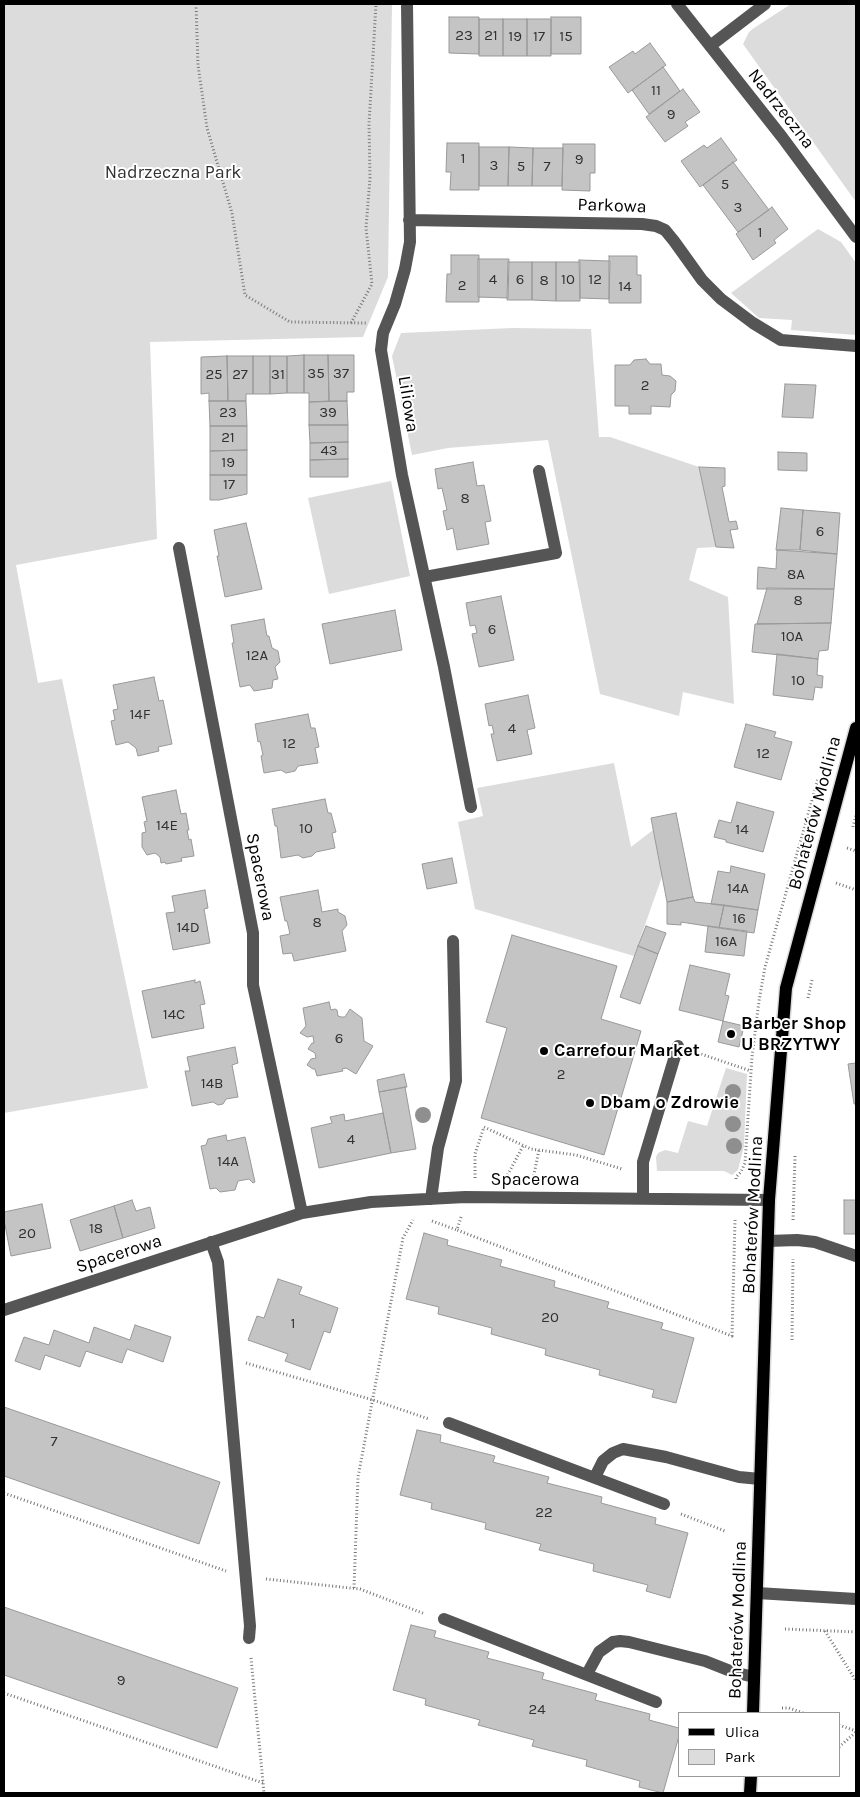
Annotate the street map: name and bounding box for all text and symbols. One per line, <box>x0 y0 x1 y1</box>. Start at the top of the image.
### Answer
house number: 23 <box>455 27 473 45</box>
house number: 21 <box>484 27 498 45</box>
house number: 19 <box>508 28 522 46</box>
house number: 17 <box>533 28 545 46</box>
house number: 15 <box>559 28 573 46</box>
street label: Nadrzeczna <box>743 65 819 153</box>
house number: 11 <box>651 82 661 100</box>
house number: 9 <box>667 106 675 124</box>
house number: 1 <box>461 150 465 168</box>
house number: 9 <box>575 151 583 169</box>
house number: 3 <box>490 157 498 175</box>
house number: 5 <box>517 158 525 176</box>
house number: 7 <box>543 158 551 176</box>
park label: Nadrzeczna Park <box>105 162 241 184</box>
house number: 5 <box>721 176 729 194</box>
street label: Parkowa <box>577 194 647 218</box>
house number: 3 <box>734 199 742 217</box>
house number: 1 <box>758 224 762 242</box>
house number: 4 <box>489 271 497 289</box>
house number: 6 <box>516 271 524 289</box>
house number: 10 <box>561 271 575 289</box>
house number: 12 <box>588 271 602 289</box>
house number: 8 <box>539 272 549 290</box>
house number: 2 <box>458 277 466 295</box>
house number: 14 <box>618 278 632 296</box>
house number: 35 <box>307 365 325 383</box>
house number: 37 <box>333 365 349 383</box>
house number: 25 <box>205 366 223 384</box>
house number: 27 <box>232 366 248 384</box>
house number: 31 <box>271 366 285 384</box>
street label: Liliowa <box>393 374 423 434</box>
house number: 2 <box>641 377 649 395</box>
house number: 23 <box>219 404 237 422</box>
house number: 39 <box>319 404 337 422</box>
house number: 21 <box>221 429 235 447</box>
house number: 43 <box>320 442 338 460</box>
house number: 19 <box>221 454 235 472</box>
house number: 17 <box>223 476 235 494</box>
house number: 8 <box>460 490 470 508</box>
house number: 6 <box>816 523 824 541</box>
house number: 8A <box>787 566 805 584</box>
house number: 8 <box>793 592 803 610</box>
house number: 6 <box>488 621 496 639</box>
house number: 10A <box>781 628 803 646</box>
house number: 12A <box>246 647 268 665</box>
house number: 10 <box>791 672 805 690</box>
house number: 14F <box>129 706 151 724</box>
house number: 4 <box>508 720 516 738</box>
street label: Bohaterów Modlina <box>784 734 846 892</box>
house number: 12 <box>282 735 296 753</box>
house number: 12 <box>756 745 770 763</box>
house number: 14E <box>156 817 178 835</box>
house number: 10 <box>299 820 313 838</box>
house number: 14 <box>735 821 749 839</box>
street label: Spacerowa <box>241 831 279 923</box>
house number: 14A <box>727 880 749 898</box>
house number: 16 <box>732 910 746 928</box>
house number: 8 <box>312 914 322 932</box>
house number: 14D <box>176 919 200 937</box>
house number: 16A <box>715 933 737 951</box>
house number: 14C <box>163 1006 185 1024</box>
place label: Barber Shop U BRZYTWY <box>741 1013 846 1056</box>
marker: Barber Shop U BRZYTWY <box>725 1028 737 1040</box>
house number: 6 <box>335 1030 343 1048</box>
place label: Carrefour Market <box>554 1040 700 1062</box>
marker: Carrefour Market <box>538 1045 550 1057</box>
house number: 2 <box>557 1066 565 1084</box>
house number: 14B <box>201 1075 223 1093</box>
place label: Dbam o Zdrowie <box>600 1092 739 1114</box>
marker: Dbam o Zdrowie <box>584 1097 596 1109</box>
house number: 4 <box>347 1131 355 1149</box>
street label: Bohaterów Modlina <box>738 1135 768 1295</box>
house number: 14A <box>217 1153 239 1171</box>
street label: Spacerowa <box>490 1169 580 1191</box>
house number: 18 <box>89 1220 103 1238</box>
house number: 20 <box>18 1225 36 1243</box>
street label: Spacerowa <box>73 1230 165 1278</box>
house number: 20 <box>541 1309 559 1327</box>
house number: 1 <box>291 1315 295 1333</box>
house number: 7 <box>50 1433 58 1451</box>
house number: 22 <box>535 1504 553 1522</box>
street label: Bohaterów Modlina <box>724 1540 752 1700</box>
house number: 9 <box>117 1672 125 1690</box>
house number: 24 <box>528 1701 546 1719</box>
legend <box>678 1712 840 1777</box>
text: Ulica <box>725 1723 759 1741</box>
text: Park <box>725 1748 755 1766</box>

